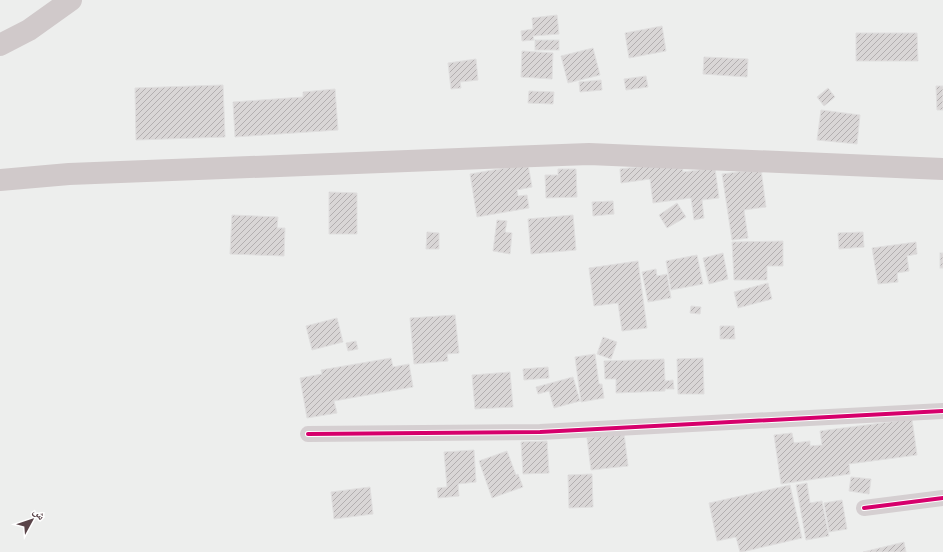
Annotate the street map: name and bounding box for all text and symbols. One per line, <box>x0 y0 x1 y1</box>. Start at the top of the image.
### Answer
north arrow <box>12 500 52 540</box>
text: ش <box>30 505 49 523</box>

